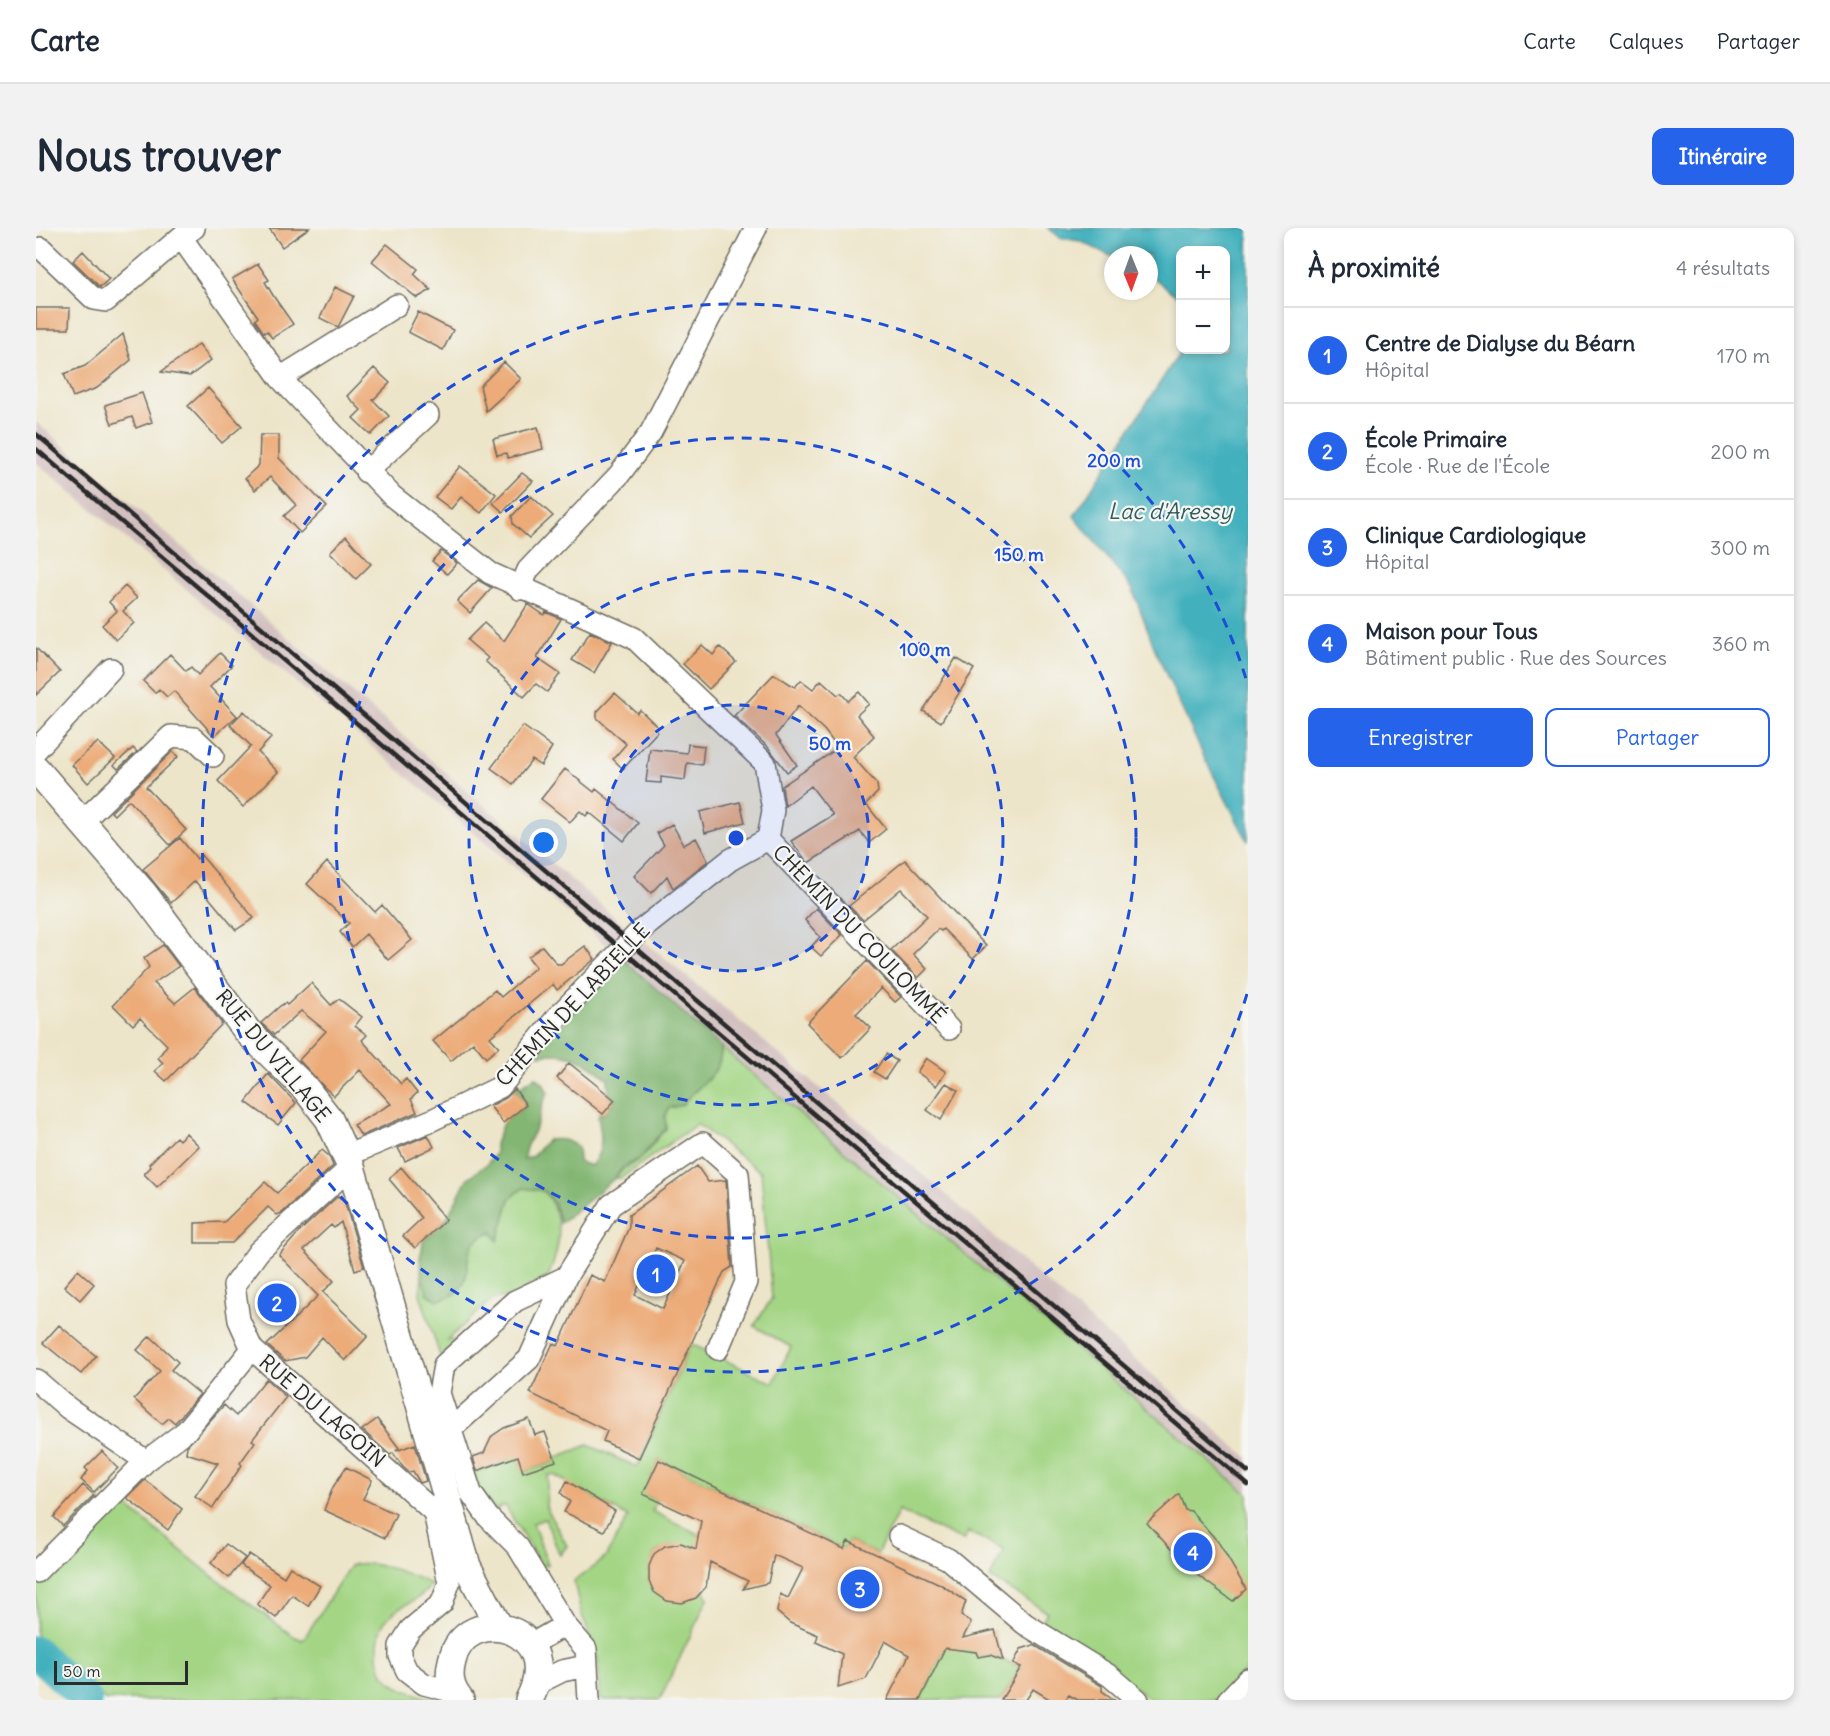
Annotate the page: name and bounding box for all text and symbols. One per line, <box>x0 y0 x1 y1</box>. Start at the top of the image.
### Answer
text: Carte <box>30 23 100 59</box>
text: Carte <box>1523 28 1576 55</box>
text: Calques <box>1609 28 1684 55</box>
text: Partager <box>1717 28 1800 55</box>
button: Itinéraire <box>1652 128 1794 185</box>
text: Nous trouver <box>36 130 281 182</box>
north arrow <box>1104 246 1158 300</box>
map controls <box>1176 246 1230 354</box>
button: + <box>1176 246 1230 300</box>
text: À proximité <box>1308 251 1440 284</box>
text: 4 résultats <box>1676 255 1770 280</box>
button: − <box>1176 300 1230 354</box>
text: Centre de Dialyse du Béarn <box>1365 329 1635 357</box>
text: 1 <box>1324 343 1331 368</box>
text: 170 m <box>1717 343 1770 368</box>
text: Hôpital <box>1365 357 1429 382</box>
text: École Primaire <box>1365 425 1507 453</box>
text: 2 <box>1322 439 1333 464</box>
text: 200 m <box>1710 439 1770 464</box>
text: 200 m <box>1087 449 1141 472</box>
text: École · Rue de l'École <box>1365 453 1550 478</box>
water label: Lac d'Aressy <box>1108 497 1233 525</box>
text: Clinique Cardiologique <box>1365 521 1586 549</box>
text: 3 <box>1322 535 1333 560</box>
text: 300 m <box>1710 535 1770 560</box>
text: 150 m <box>994 543 1044 566</box>
text: Hôpital <box>1365 549 1429 574</box>
text: Maison pour Tous <box>1365 617 1538 645</box>
text: 4 <box>1322 631 1333 656</box>
text: 360 m <box>1712 631 1770 656</box>
text: 100 m <box>900 638 951 661</box>
text: Bâtiment public · Rue des Sources <box>1365 645 1667 670</box>
button: Enregistrer <box>1308 708 1533 767</box>
button: Partager <box>1545 708 1770 767</box>
text: 50 m <box>809 732 851 755</box>
your location <box>529 828 558 857</box>
centre of rings <box>726 828 746 848</box>
street label: CHEMIN DU COULOMMÉ <box>767 839 952 1029</box>
street label: CHEMIN DE LABIELLE <box>490 917 656 1092</box>
street label: RUE DU VILLAGE <box>210 984 337 1128</box>
pin: 1 <box>636 1252 676 1296</box>
pin: 2 <box>258 1280 296 1326</box>
street label: RUE DU LAGOIN <box>254 1348 391 1473</box>
pin: 4 <box>1174 1530 1212 1574</box>
pin: 3 <box>840 1566 880 1612</box>
scale bar <box>54 1658 188 1686</box>
text: 50 m <box>63 1661 101 1681</box>

